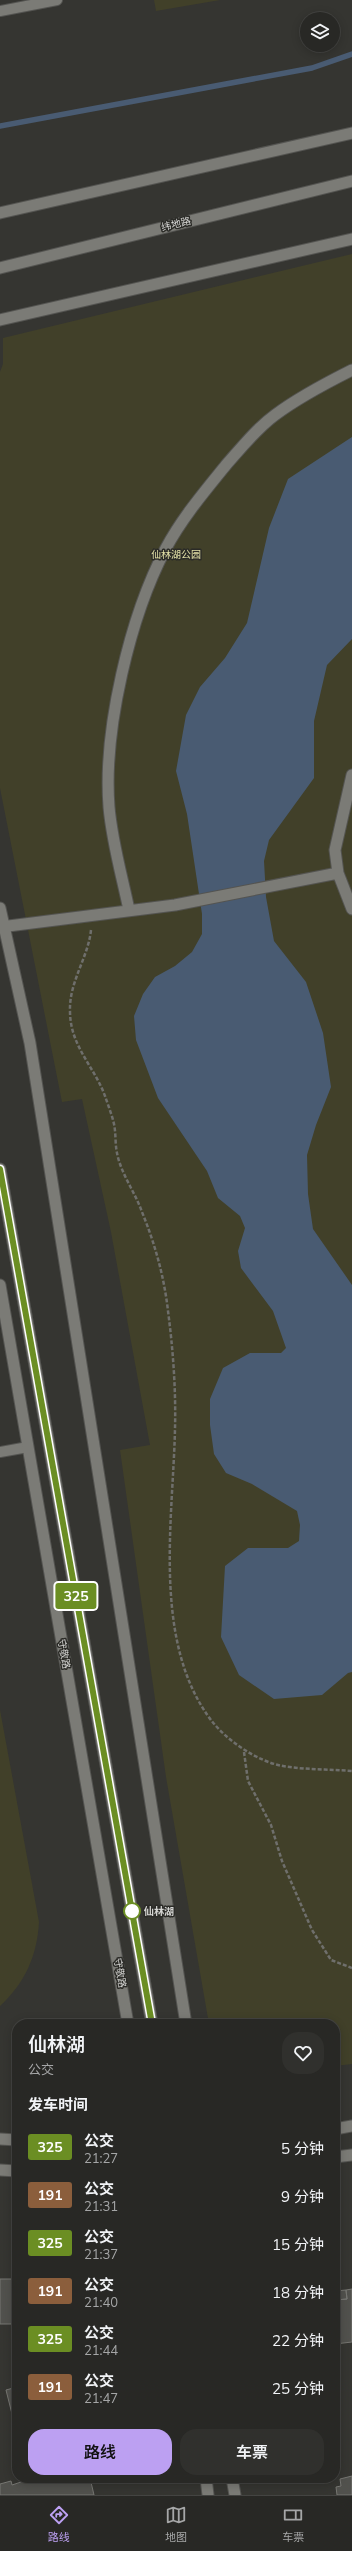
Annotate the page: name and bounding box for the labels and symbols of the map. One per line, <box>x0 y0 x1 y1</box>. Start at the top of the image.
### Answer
street label: 纬地路 <box>160 214 192 234</box>
park label: 仙林湖公园 <box>151 548 201 561</box>
line badge: 325 <box>53 1583 99 1609</box>
street label: 守敬路 <box>55 1638 73 1670</box>
marker: 仙林湖 <box>123 1902 141 1920</box>
place label: 仙林湖 <box>143 1905 174 1918</box>
street label: 守敬路 <box>111 1957 129 1989</box>

